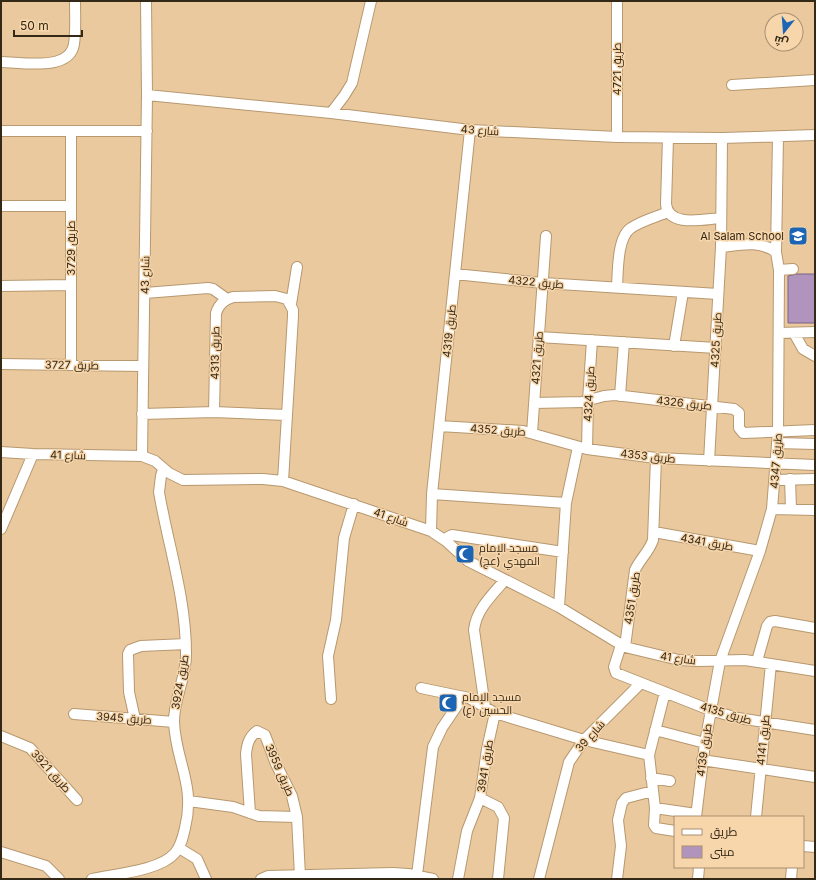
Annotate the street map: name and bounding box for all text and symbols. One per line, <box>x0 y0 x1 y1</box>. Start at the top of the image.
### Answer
scale bar <box>14 12 82 38</box>
north arrow <box>764 12 804 52</box>
text: 50 m <box>20 18 49 33</box>
text: ش <box>772 33 790 50</box>
street label: طريق 4721 <box>610 43 624 95</box>
street label: شارع 43 <box>460 122 500 139</box>
street label: طريق 3729 <box>64 221 78 275</box>
school or university icon: Al Salam School <box>787 225 809 247</box>
place label: Al Salam School <box>700 229 784 243</box>
street label: شارع 43 <box>138 256 153 294</box>
street label: طريق 4322 <box>508 273 564 291</box>
street label: طريق 4319 <box>439 304 459 358</box>
street label: طريق 4325 <box>708 312 724 368</box>
street label: طريق 4313 <box>208 326 222 380</box>
street label: طريق 4321 <box>528 331 546 385</box>
street label: طريق 3727 <box>45 358 99 372</box>
street label: طريق 4324 <box>581 366 597 422</box>
street label: طريق 4326 <box>656 393 712 413</box>
street label: طريق 4352 <box>470 421 526 439</box>
street label: طريق 4347 <box>767 433 785 489</box>
street label: طريق 4353 <box>620 446 676 466</box>
street label: شارع 41 <box>50 448 86 463</box>
street label: شارع 41 <box>371 505 410 530</box>
street label: طريق 4341 <box>679 530 735 554</box>
place label: مسجد الإمام المهدي (عج) <box>479 541 540 570</box>
mosque icon: مسجد الإمام المهدي (عج) <box>454 543 476 565</box>
street label: طريق 4351 <box>621 571 643 625</box>
street label: شارع 41 <box>659 649 697 668</box>
street label: طريق 3924 <box>168 653 192 711</box>
place label: مسجد الإمام الحسين (ع) <box>462 690 521 718</box>
mosque icon: مسجد الإمام الحسين (ع) <box>437 692 459 714</box>
street label: طريق 4135 <box>699 699 753 727</box>
street label: طريق 3945 <box>96 709 152 727</box>
street label: طريق 4141 <box>753 714 773 766</box>
street label: شارع 39 <box>572 717 609 755</box>
street label: طريق 4139 <box>693 723 715 777</box>
street label: طريق 3941 <box>474 739 496 793</box>
street label: طريق 3959 <box>262 742 298 798</box>
street label: طريق 3921 <box>28 747 74 795</box>
legend <box>674 816 804 868</box>
text: طريق <box>710 824 738 839</box>
text: مبنى <box>710 844 735 859</box>

